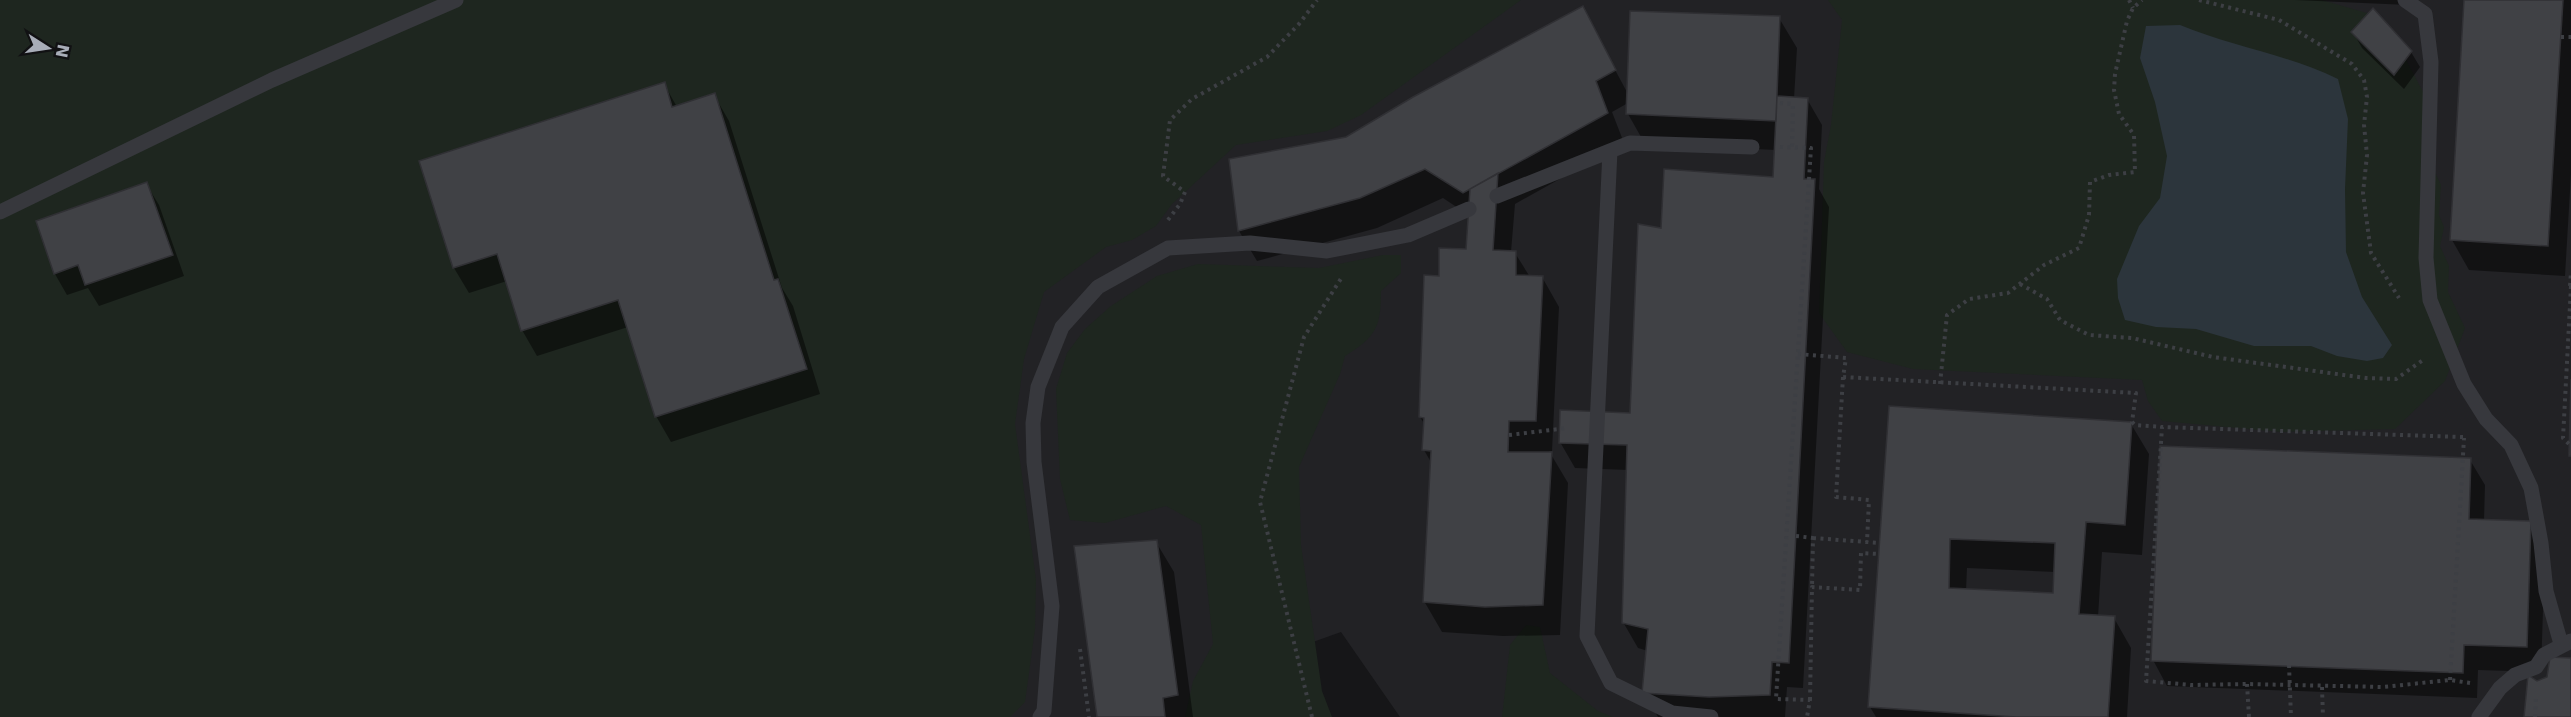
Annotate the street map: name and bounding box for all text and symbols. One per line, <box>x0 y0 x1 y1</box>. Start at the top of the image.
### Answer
north arrow <box>18 18 78 78</box>
text: N <box>51 42 73 60</box>

